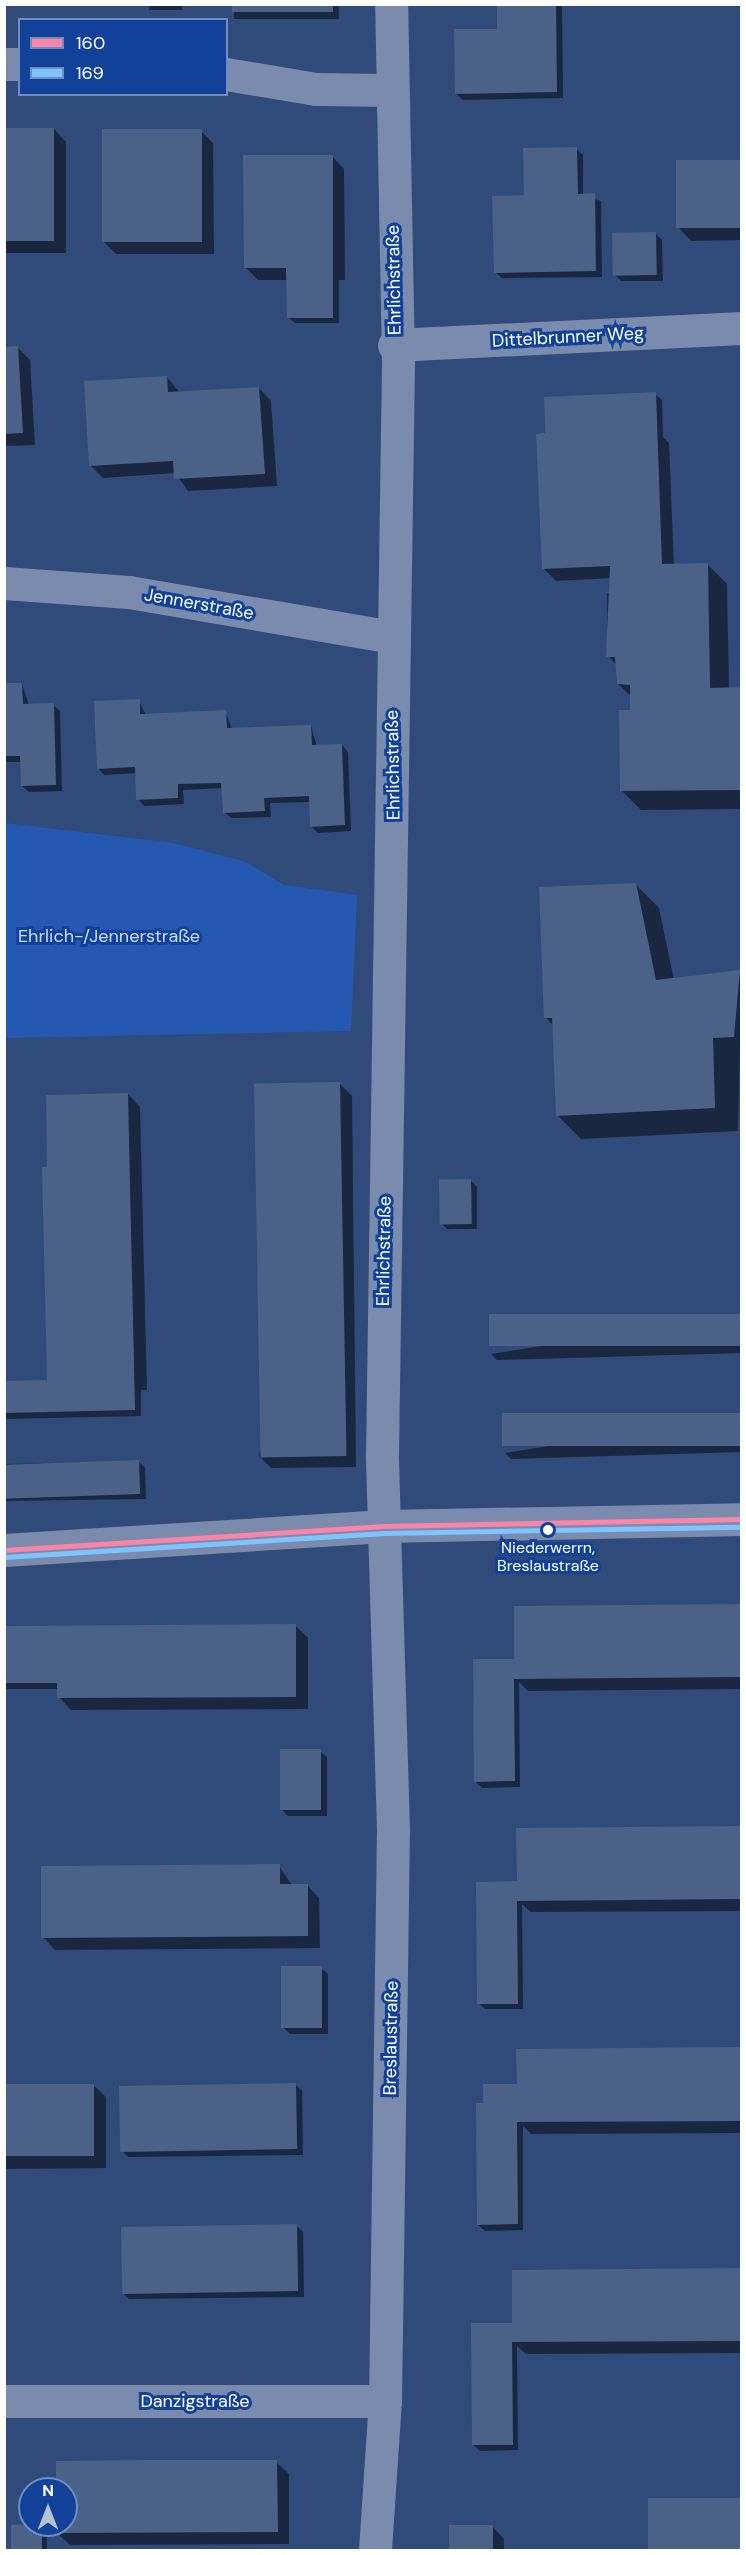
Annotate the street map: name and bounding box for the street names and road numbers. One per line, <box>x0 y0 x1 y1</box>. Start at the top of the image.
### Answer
street label: Ehrlichstraße <box>382 225 406 335</box>
street label: Dittelbrunner Weg <box>491 322 645 352</box>
street label: Jennerstraße <box>143 584 255 624</box>
street label: Ehrlichstraße <box>381 710 405 820</box>
street label: Ehrlichstraße <box>372 1196 396 1306</box>
street label: Breslaustraße <box>379 1981 403 2095</box>
street label: Danzigstraße <box>140 2390 250 2412</box>

